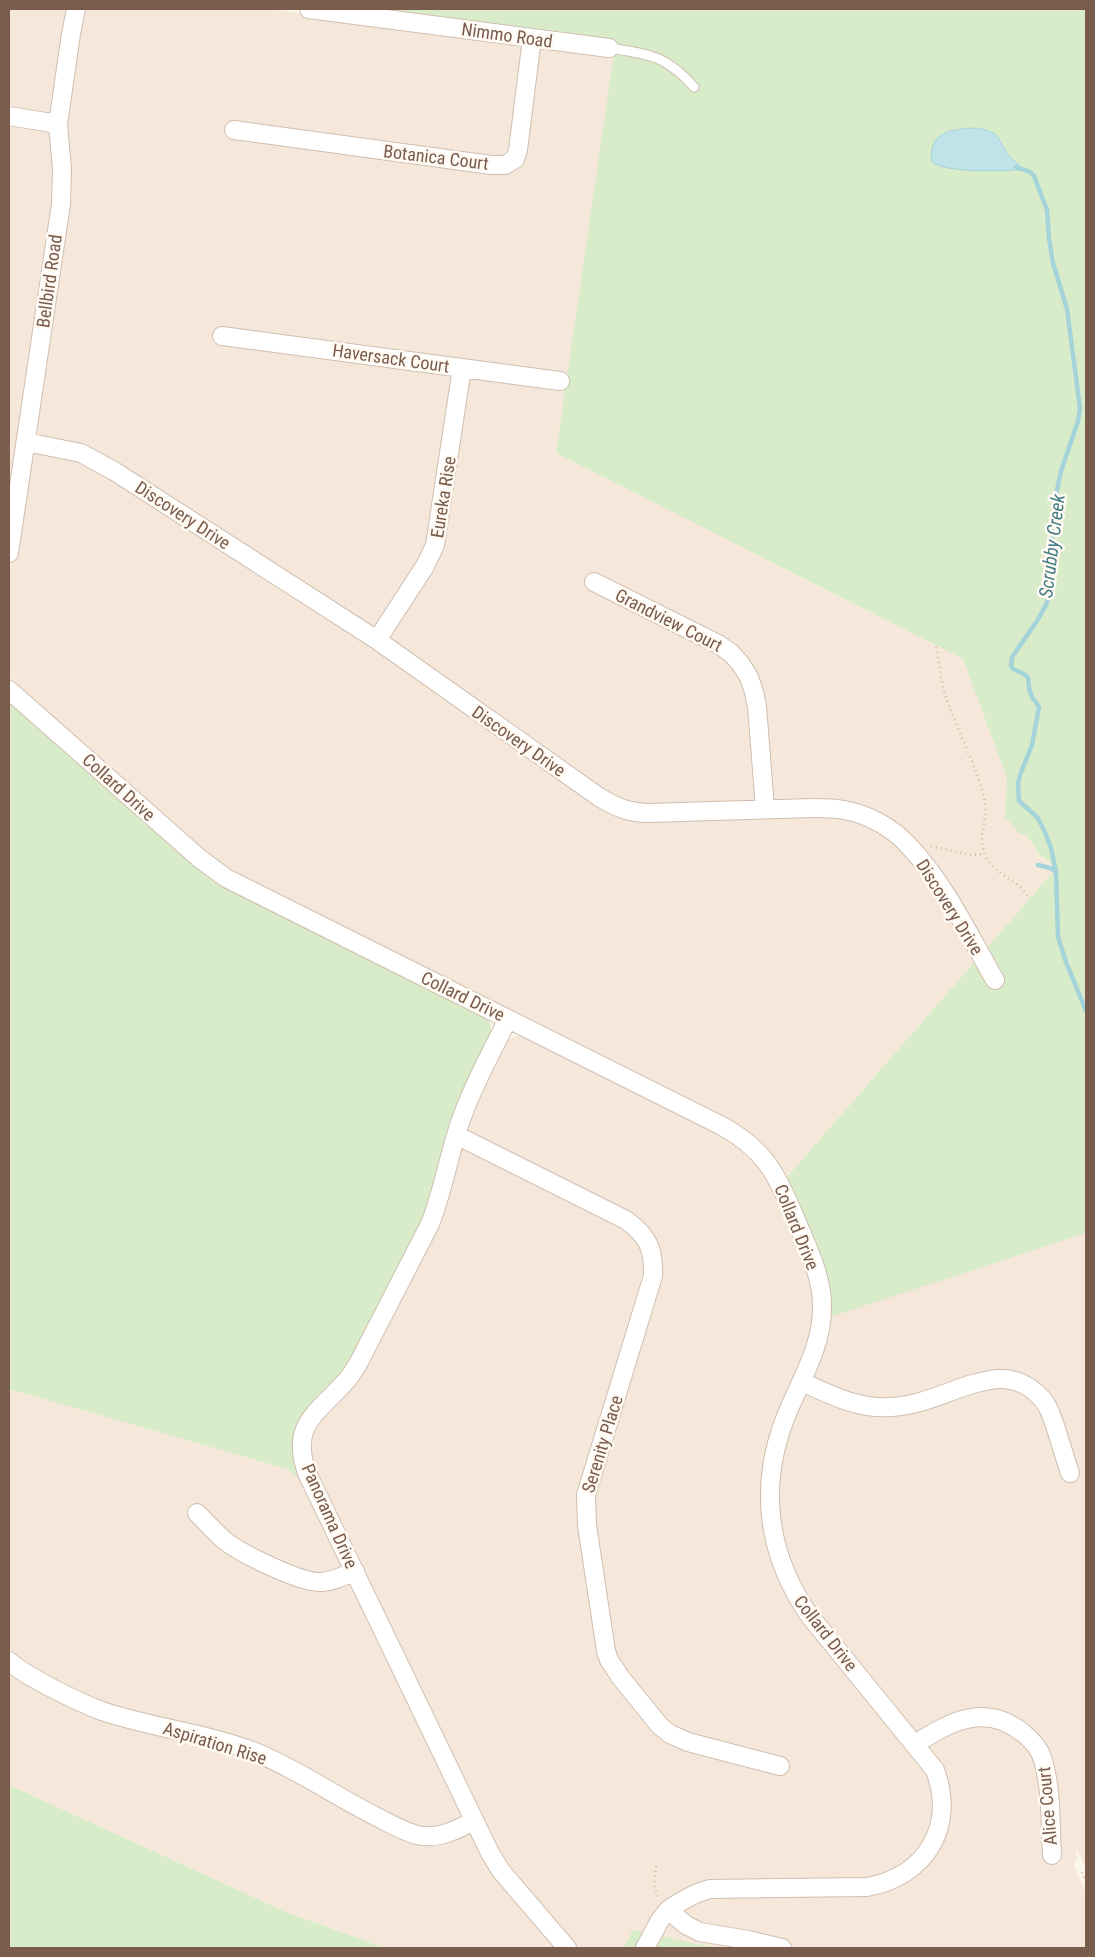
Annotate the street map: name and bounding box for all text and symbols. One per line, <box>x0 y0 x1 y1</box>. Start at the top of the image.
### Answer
street label: Nimmo Road <box>460 18 554 52</box>
street label: Botanica Court <box>382 140 490 174</box>
street label: Bellbird Road <box>32 233 66 329</box>
street label: Haversack Court <box>331 339 451 377</box>
street label: Eureka Rise <box>426 455 460 539</box>
street label: Discovery Drive <box>132 476 234 554</box>
water label: Scrubby Creek <box>1034 492 1070 599</box>
street label: Grandview Court <box>612 584 726 656</box>
street label: Discovery Drive <box>468 701 570 781</box>
street label: Collard Drive <box>78 749 160 825</box>
street label: Discovery Drive <box>912 855 988 959</box>
street label: Collard Drive <box>418 967 508 1025</box>
street label: Collard Drive <box>770 1181 824 1273</box>
street label: Serenity Place <box>577 1393 627 1495</box>
street label: Panorama Drive <box>298 1460 362 1572</box>
street label: Collard Drive <box>790 1591 862 1675</box>
street label: Aspiration Rise <box>161 1717 269 1769</box>
street label: Alice Court <box>1033 1766 1061 1846</box>

